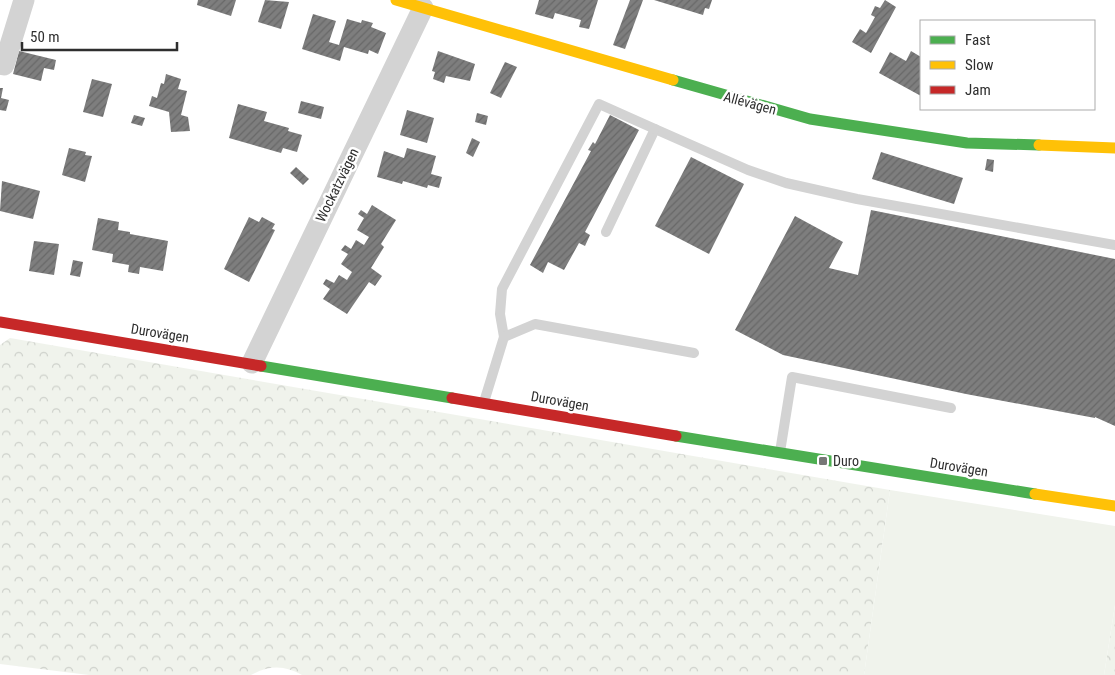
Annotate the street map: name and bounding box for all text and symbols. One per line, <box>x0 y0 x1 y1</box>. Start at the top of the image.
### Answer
scale bar <box>22 20 178 52</box>
legend <box>920 20 1095 110</box>
text: 50 m <box>30 28 60 46</box>
text: Fast <box>965 31 990 49</box>
text: Slow <box>965 56 994 74</box>
text: Jam <box>965 81 991 99</box>
street label: Allévägen <box>722 88 778 118</box>
street label: Wockatzvägen <box>312 145 362 225</box>
street label: Durovägen <box>130 321 190 345</box>
street label: Durovägen <box>530 388 590 414</box>
place label: Duro <box>833 453 859 469</box>
marker: Duro <box>817 455 829 467</box>
street label: Durovägen <box>929 455 989 479</box>

